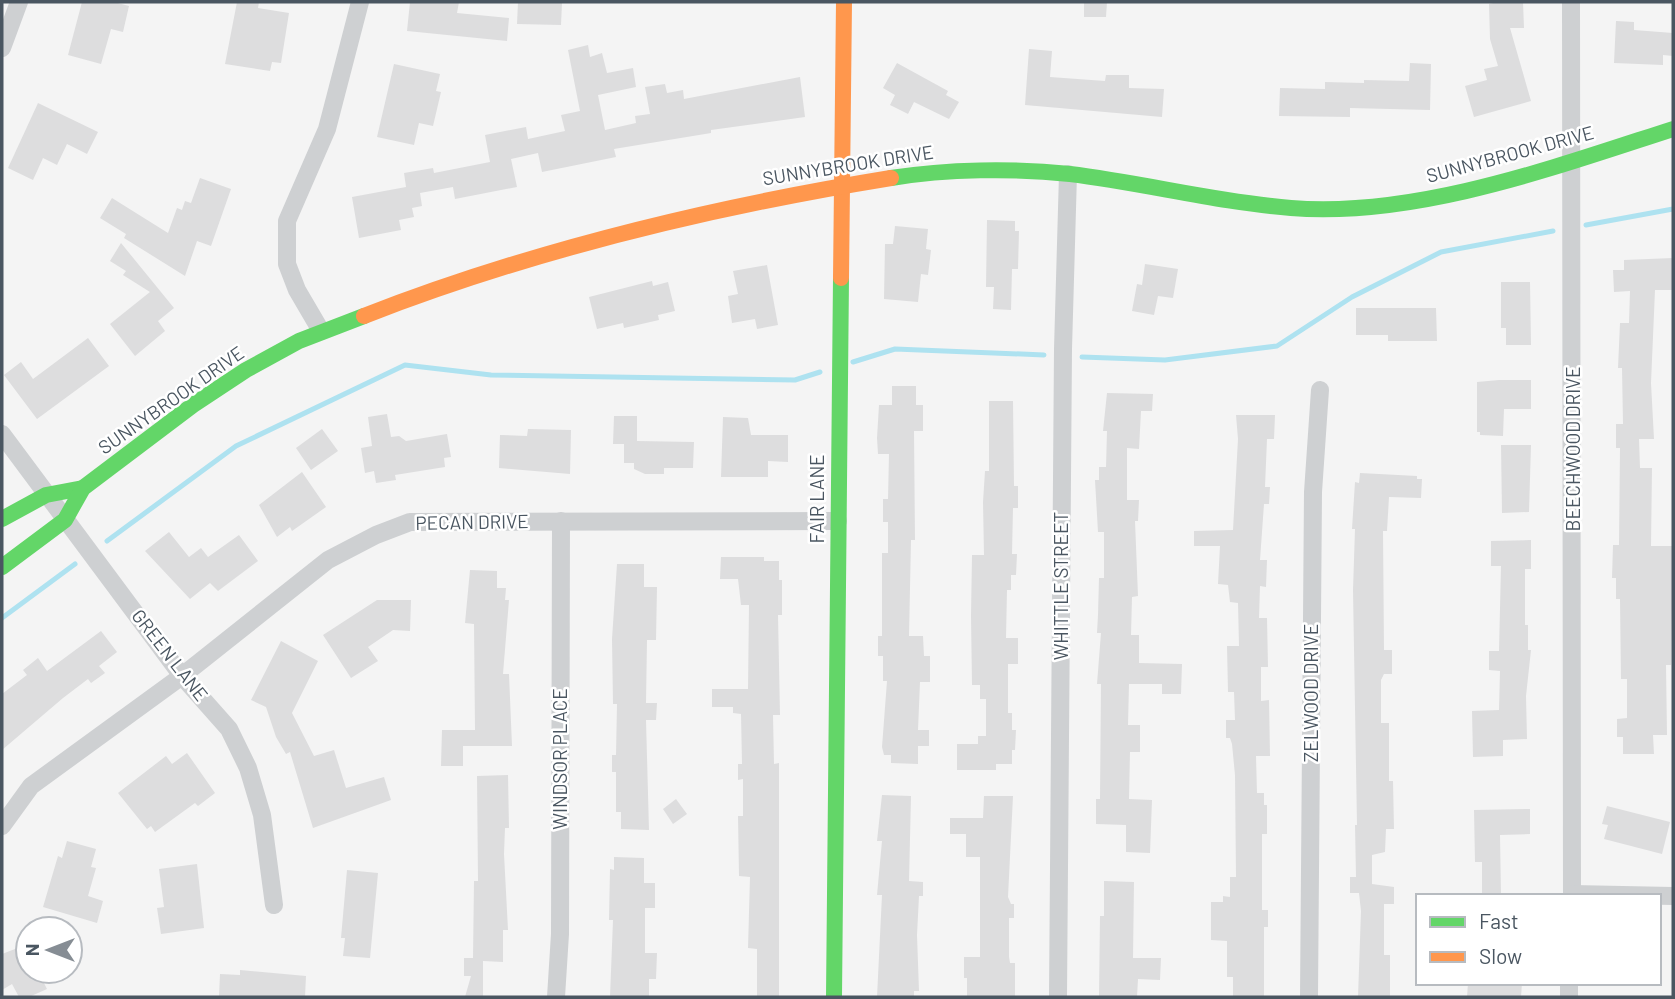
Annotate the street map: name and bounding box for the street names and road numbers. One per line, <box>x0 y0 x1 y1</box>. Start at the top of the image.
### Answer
street label: SUNNYBROOK DRIVE <box>1424 120 1596 187</box>
street label: SUNNYBROOK DRIVE <box>761 140 935 189</box>
street label: SUNNYBROOK DRIVE <box>93 341 248 459</box>
street label: BEECHWOOD DRIVE <box>1561 366 1584 532</box>
street label: FAIR LANE <box>805 455 828 543</box>
street label: PECAN DRIVE <box>415 509 529 534</box>
street label: WHITTLE STREET <box>1049 512 1072 660</box>
street label: GREEN LANE <box>127 604 213 705</box>
street label: ZELWOOD DRIVE <box>1299 624 1322 762</box>
street label: WINDSOR PLACE <box>548 688 571 830</box>

